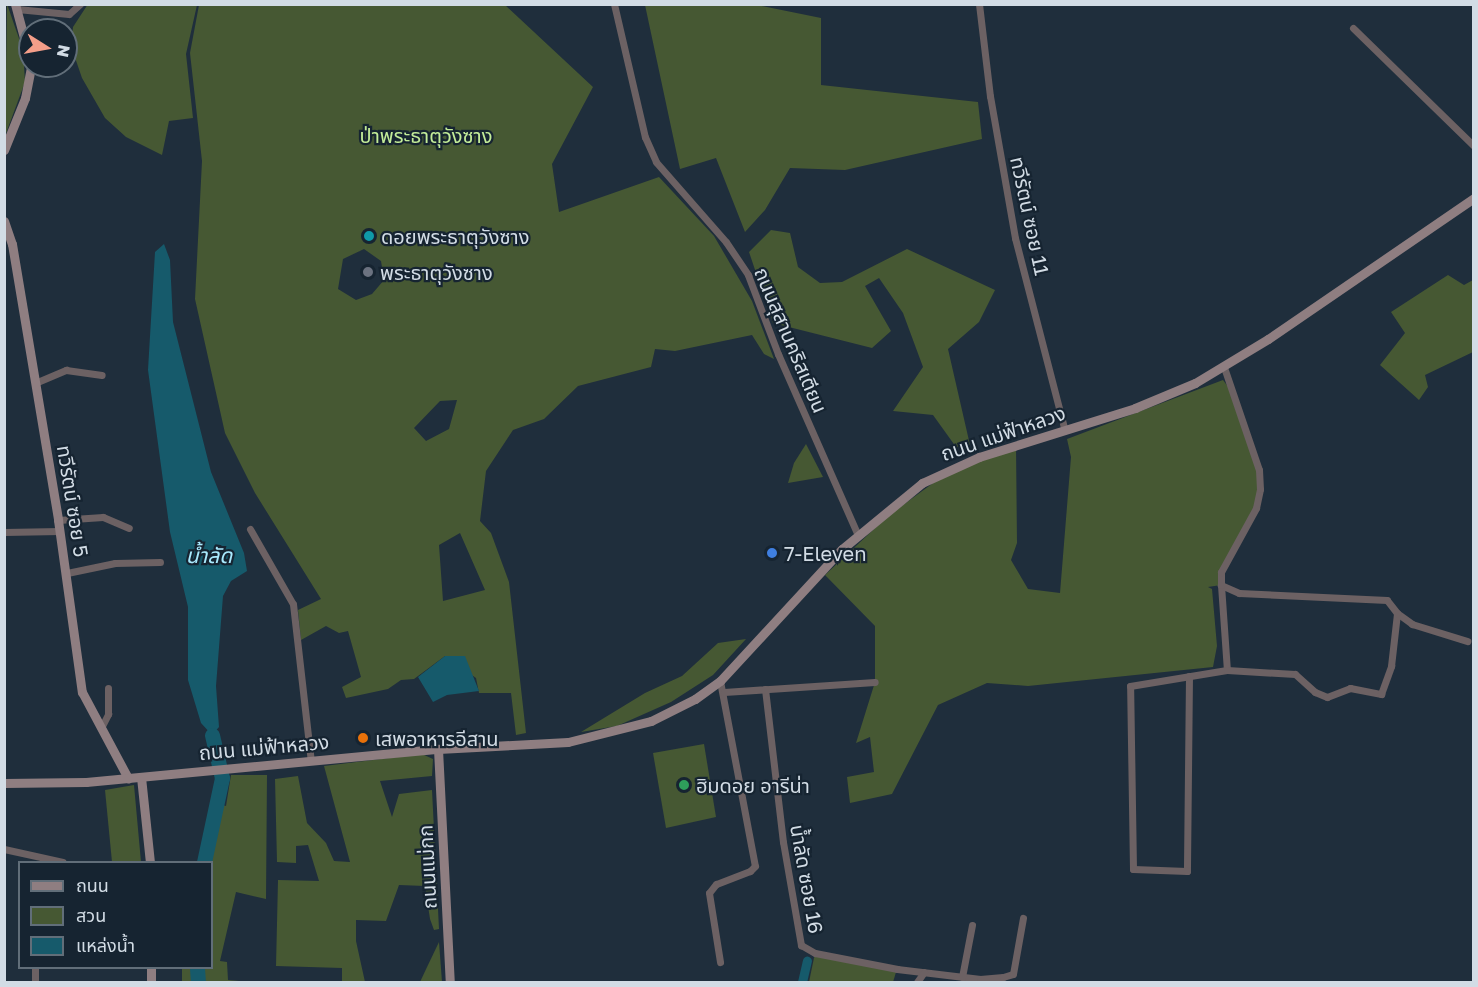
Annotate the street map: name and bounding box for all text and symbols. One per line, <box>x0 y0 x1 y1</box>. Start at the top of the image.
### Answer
north arrow <box>18 18 78 78</box>
text: N <box>53 43 75 59</box>
park label: ป่าพระธาตุวังซาง <box>360 123 492 147</box>
street label: ทวีรัตน์ ซอย 11 <box>1006 155 1054 277</box>
place label: ดอยพระธาตุวังซาง <box>381 224 529 248</box>
marker: ดอยพระธาตุวังซาง <box>362 229 376 243</box>
place label: พระธาตุวังซาง <box>380 260 493 284</box>
street label: ถนนสุสานคริสเตียน <box>750 264 832 416</box>
marker: พระธาตุวังซาง <box>361 265 375 279</box>
street label: ถนน แม่ฟ้าหลวง <box>937 400 1069 466</box>
street label: ทวีรัตน์ ซอย 5 <box>52 443 94 559</box>
place label: 7-Eleven <box>784 541 866 565</box>
water label: น้ำลัด <box>186 542 232 568</box>
marker: 7-Eleven <box>765 546 779 560</box>
place label: เสพอาหารอีสาน <box>375 726 499 750</box>
street label: ถนน แม่ฟ้าหลวง <box>198 729 330 765</box>
marker: เสพอาหารอีสาน <box>356 731 370 745</box>
place label: ฮิมดอย อารีน่า <box>696 773 810 797</box>
marker: ฮิมดอย อารีน่า <box>677 778 691 792</box>
street label: น้ำลัด ซอย 16 <box>786 823 828 935</box>
street label: ถนนแม่กก <box>413 824 441 910</box>
legend <box>18 861 213 969</box>
text: ถนน <box>76 874 109 896</box>
text: สวน <box>76 904 106 926</box>
text: แหล่งน้ำ <box>76 934 135 956</box>

